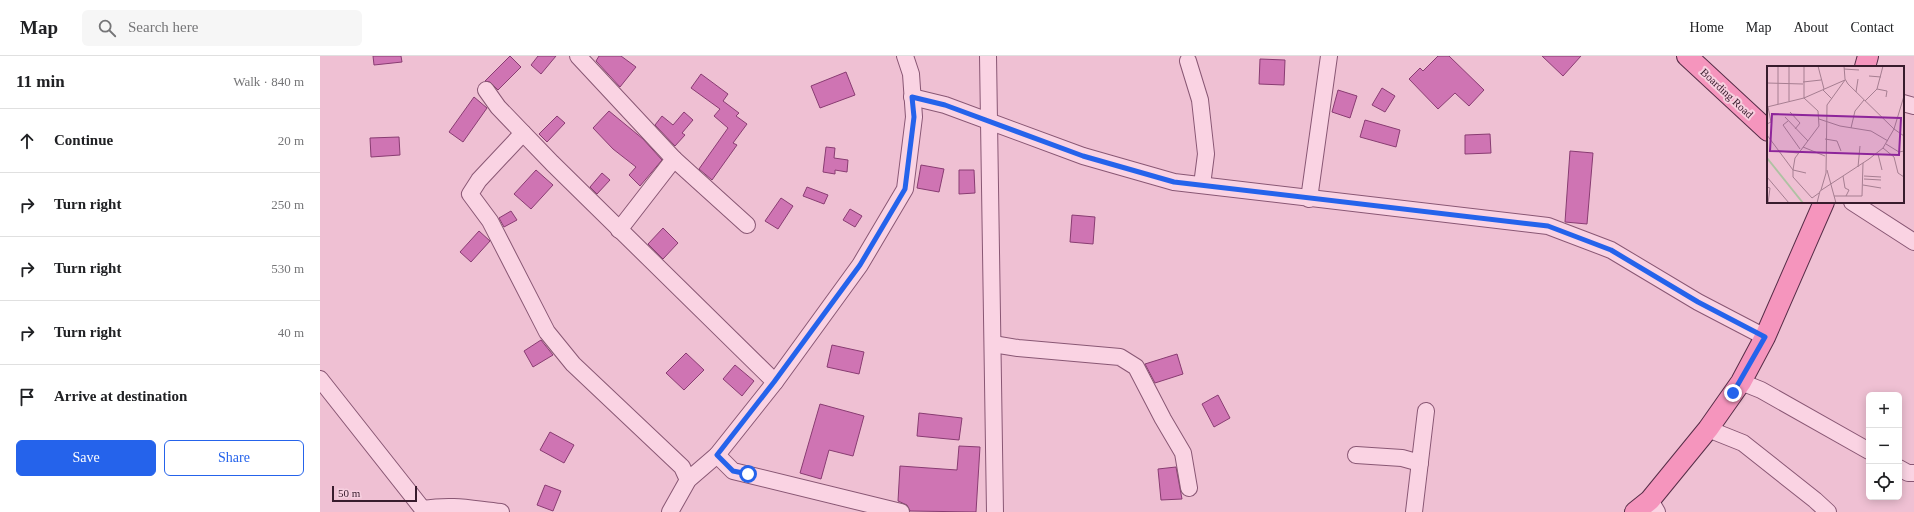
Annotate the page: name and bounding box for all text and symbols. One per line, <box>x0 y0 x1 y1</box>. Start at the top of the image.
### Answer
search box <box>82 10 362 46</box>
text: Map <box>20 17 58 38</box>
icon: search <box>96 17 118 39</box>
text: Search here <box>128 19 198 35</box>
text: Home <box>1690 20 1724 35</box>
text: Map <box>1746 20 1771 35</box>
text: About <box>1793 20 1828 35</box>
text: Contact <box>1850 20 1894 35</box>
street label: Boarding Road <box>1698 66 1756 121</box>
inset map <box>1767 66 1904 203</box>
text: 11 min <box>16 72 65 91</box>
text: Walk · 840 m <box>233 74 304 89</box>
icon: ahead <box>16 130 38 152</box>
text: Continue <box>54 132 113 148</box>
text: 20 m <box>278 133 304 148</box>
icon: right <box>16 194 38 216</box>
text: Turn right <box>54 196 121 212</box>
text: 250 m <box>271 197 304 212</box>
icon: right <box>16 258 38 280</box>
text: Turn right <box>54 260 121 276</box>
text: 530 m <box>271 261 304 276</box>
icon: right <box>16 322 38 344</box>
text: Turn right <box>54 324 121 340</box>
text: 40 m <box>278 325 304 340</box>
route end <box>1724 384 1742 402</box>
icon: arrive <box>16 386 38 408</box>
text: Arrive at destination <box>54 388 187 404</box>
map controls <box>1866 392 1902 500</box>
button: + <box>1866 392 1902 428</box>
button: − <box>1866 428 1902 464</box>
button: Save <box>16 440 156 476</box>
button: Share <box>164 440 304 476</box>
button: locate <box>1866 464 1902 500</box>
route start <box>739 465 757 483</box>
scale bar <box>332 484 417 503</box>
text: 50 m <box>338 487 360 499</box>

